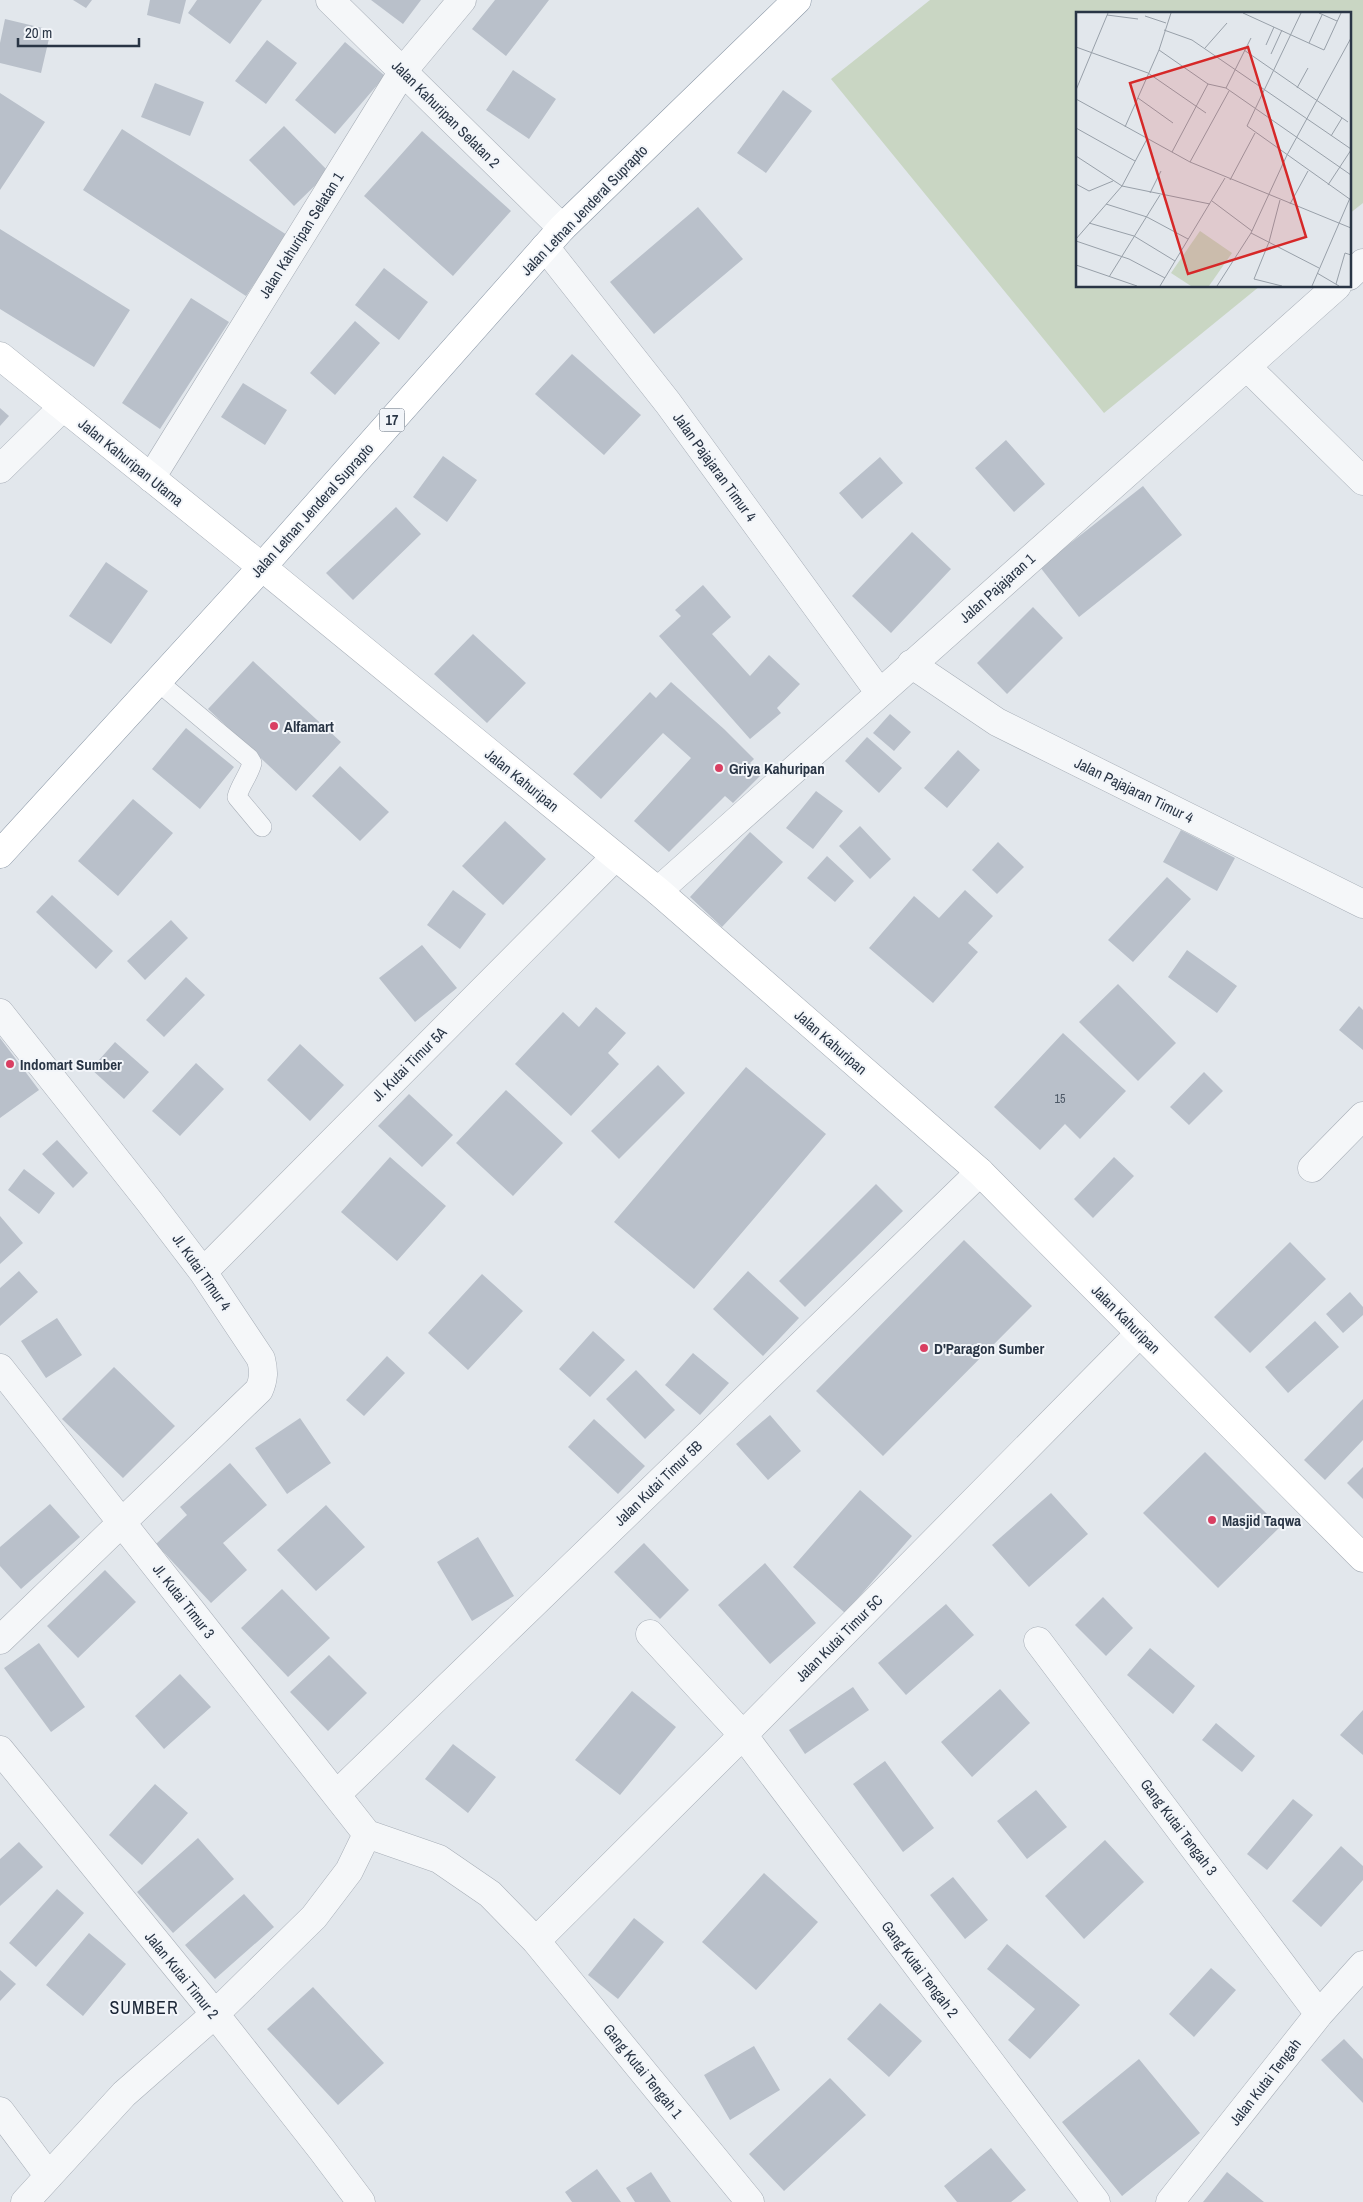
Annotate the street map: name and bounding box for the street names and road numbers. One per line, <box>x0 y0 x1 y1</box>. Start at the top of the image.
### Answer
street label: Jalan Kahuripan Selatan 2 <box>387 55 505 173</box>
street label: Jalan Letnan Jenderal Suprapto <box>516 140 652 280</box>
street label: Jalan Kahuripan Selatan 1 <box>254 168 348 302</box>
road number: 17 <box>380 408 404 432</box>
street label: Jalan Pajajaran Timur 4 <box>668 408 762 526</box>
street label: Jalan Kahuripan Utama <box>74 413 188 511</box>
street label: Jalan Letnan Jenderal Suprapto <box>246 438 378 582</box>
street label: Jalan Pajajaran 1 <box>955 548 1039 628</box>
street label: Jalan Kahuripan <box>481 744 563 816</box>
street label: Jalan Pajajaran Timur 4 <box>1071 752 1197 828</box>
street label: Jalan Kahuripan <box>790 1005 872 1079</box>
street label: Jl. Kutai Timur 5A <box>367 1021 452 1106</box>
street label: Jl. Kutai Timur 4 <box>168 1229 236 1315</box>
street label: Jalan Kahuripan <box>1087 1280 1165 1358</box>
street label: Jalan Kutai Timur 5B <box>609 1435 707 1531</box>
street label: Jl. Kutai Timur 3 <box>148 1559 220 1643</box>
street label: Jalan Kutai Timur 5C <box>791 1590 887 1686</box>
street label: Gang Kutai Tengah 3 <box>1136 1774 1222 1880</box>
street label: Gang Kutai Tengah 2 <box>877 1916 963 2022</box>
street label: Jalan Kutai Timur 2 <box>140 1927 224 2023</box>
street label: Gang Kutai Tengah 1 <box>598 2019 688 2123</box>
street label: Jalan Kutai Tengah <box>1224 2034 1306 2130</box>

